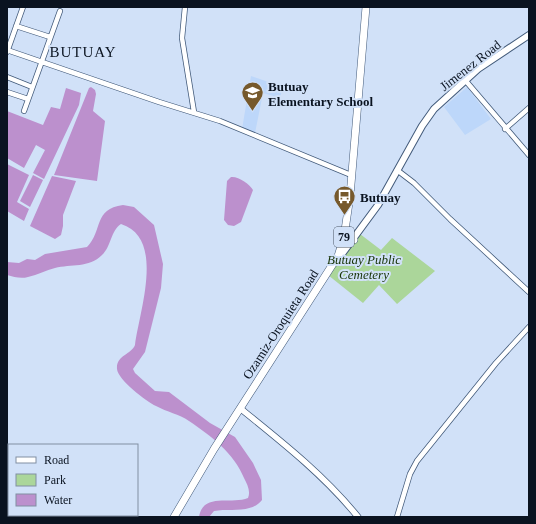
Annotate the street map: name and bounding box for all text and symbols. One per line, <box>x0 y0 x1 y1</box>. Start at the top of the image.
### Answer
street label: Jimenez Road <box>437 37 504 94</box>
district label: BUTUAY <box>49 44 117 60</box>
place label: Butuay Elementary School <box>268 79 373 109</box>
school or university icon: Butuay Elementary School <box>239 80 265 113</box>
bus stop icon: Butuay <box>332 184 358 217</box>
place label: Butuay <box>360 190 401 205</box>
road number: 79 <box>334 227 354 247</box>
park label: Butuay Public Cemetery <box>327 252 401 282</box>
street label: Ozamiz-Oroquieta Road <box>239 266 322 382</box>
legend <box>8 444 138 516</box>
text: Road <box>44 453 69 467</box>
text: Park <box>44 473 66 487</box>
text: Water <box>44 493 72 507</box>

